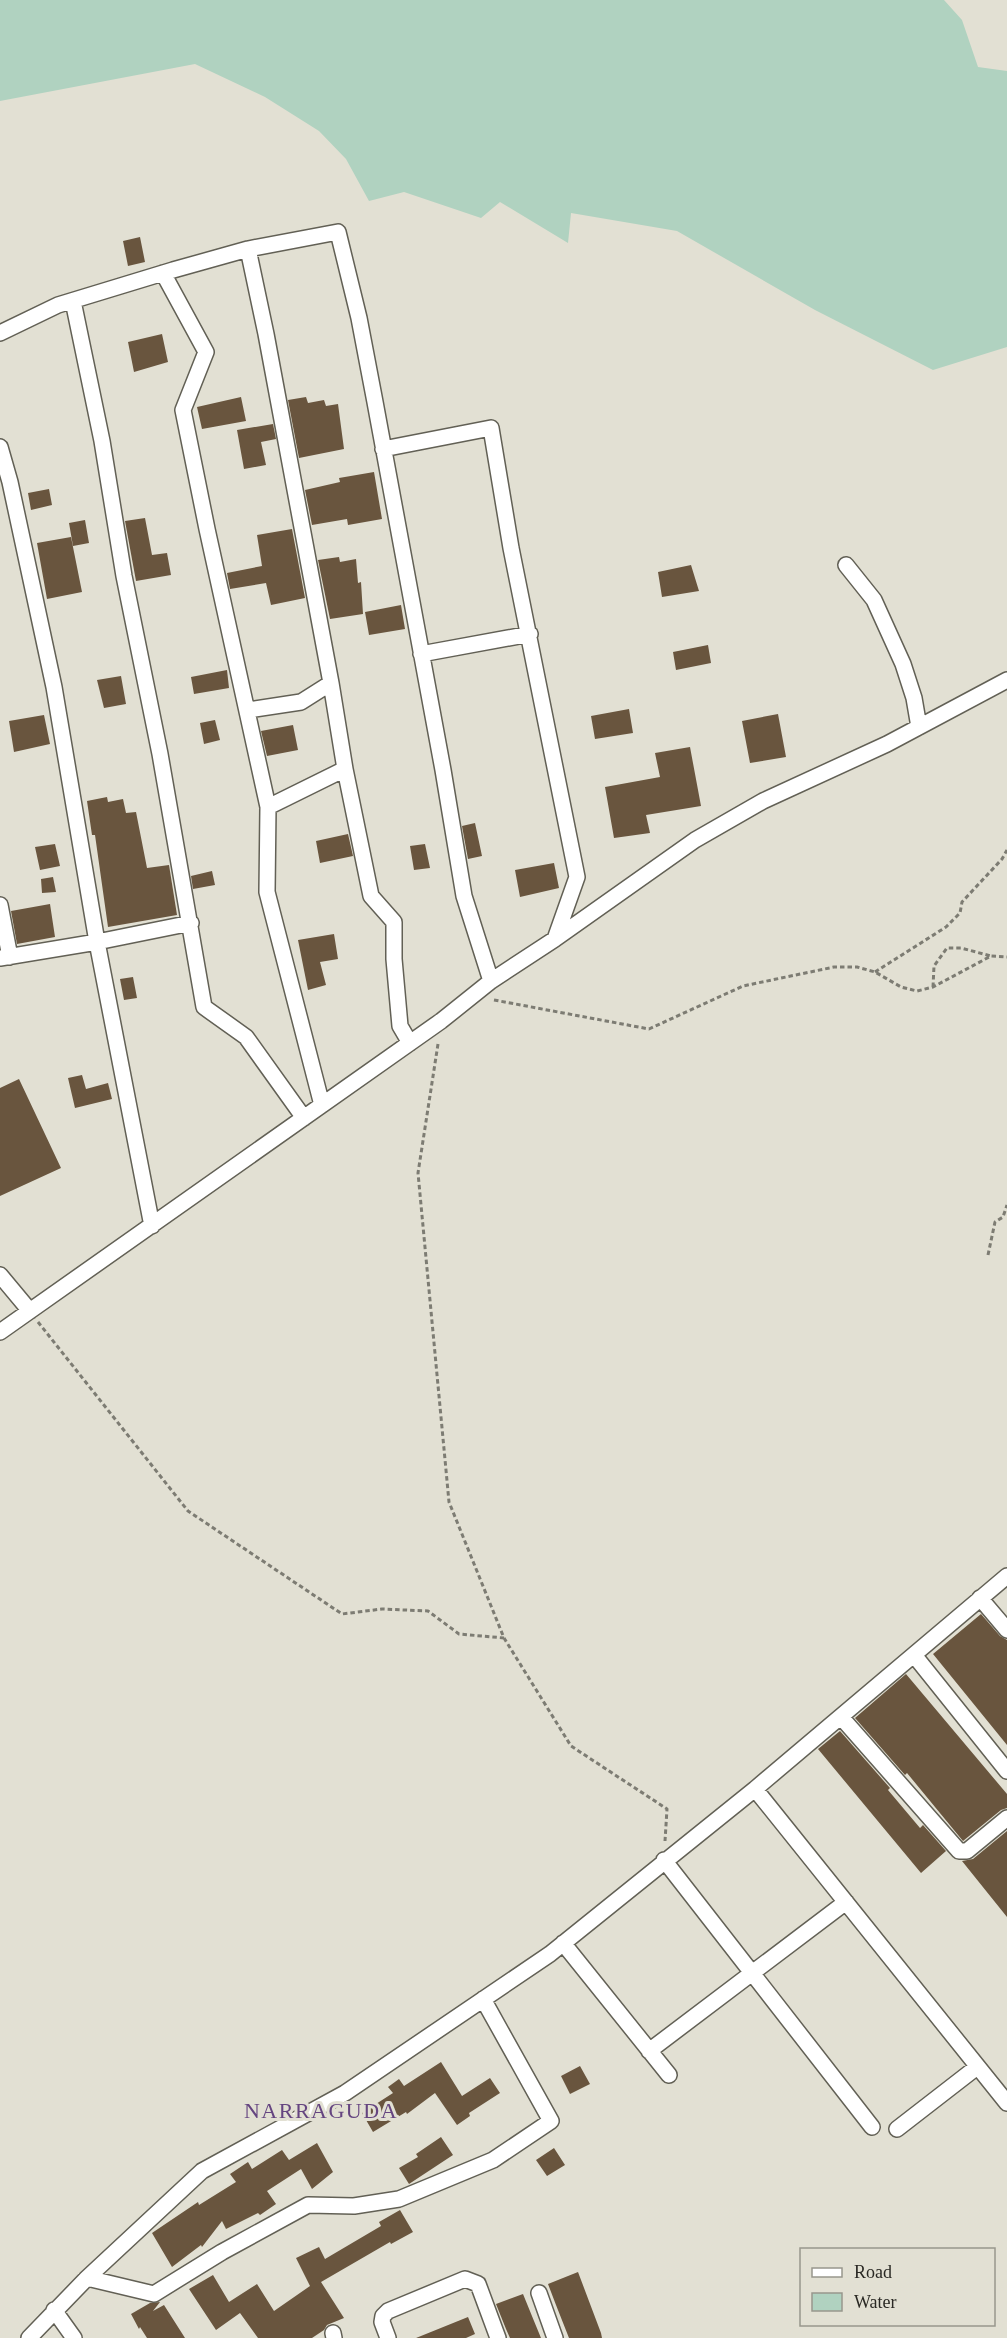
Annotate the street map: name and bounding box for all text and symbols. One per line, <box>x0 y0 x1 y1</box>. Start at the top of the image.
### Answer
district label: NARRAGUDA <box>244 2098 398 2123</box>
legend <box>800 2248 995 2326</box>
text: Road <box>854 2262 892 2282</box>
text: Water <box>854 2292 897 2312</box>

